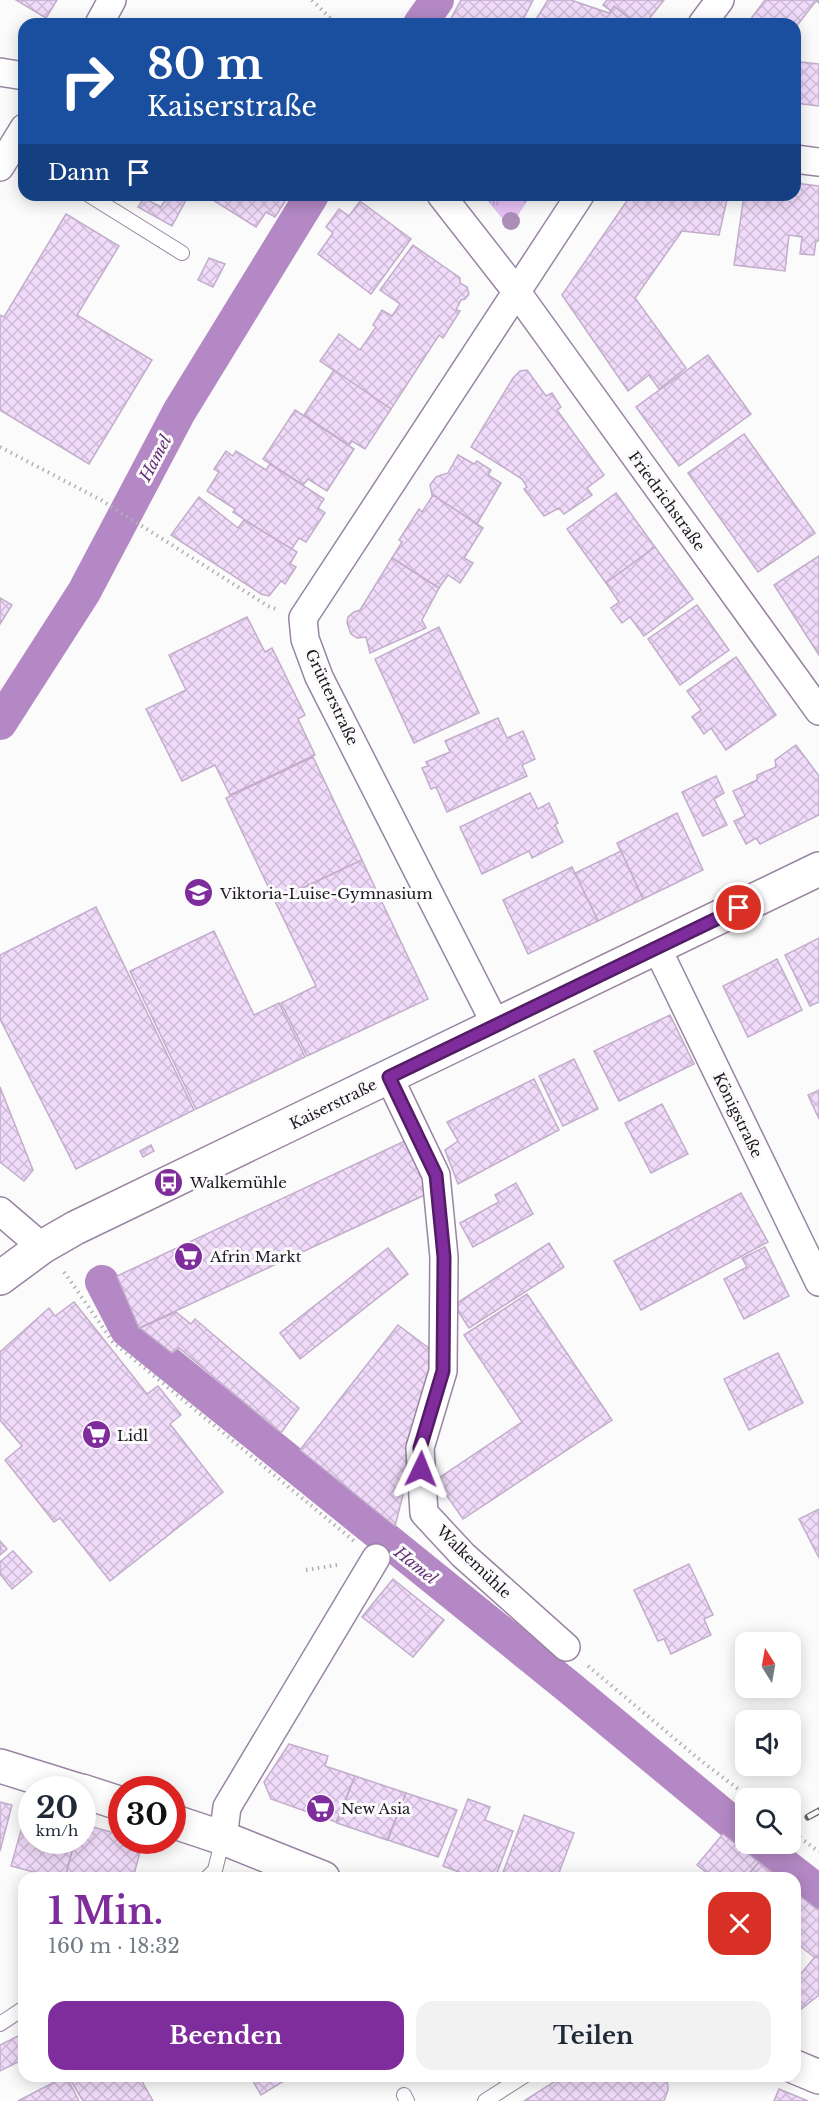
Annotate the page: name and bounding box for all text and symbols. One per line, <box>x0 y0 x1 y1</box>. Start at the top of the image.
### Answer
text: 80 m <box>147 38 263 90</box>
icon: right <box>48 42 126 120</box>
text: Kaiserstraße <box>147 90 317 123</box>
icon: arrive <box>122 156 155 189</box>
text: Dann <box>48 159 110 186</box>
water label: Hamel <box>134 431 176 485</box>
street label: Friedrichstraße <box>625 448 709 554</box>
street label: Grütterstraße <box>301 646 363 748</box>
school or university icon: Viktoria-Luise-Gymnasium <box>183 877 215 909</box>
pin <box>713 882 764 933</box>
place label: Viktoria-Luise-Gymnasium <box>219 884 433 903</box>
icon: arrive <box>722 891 755 924</box>
street label: Königstraße <box>709 1069 767 1161</box>
street label: Kaiserstraße <box>286 1075 380 1133</box>
bus stop icon: Walkemühle <box>153 1166 185 1198</box>
place label: Walkemühle <box>189 1173 287 1192</box>
supermarket icon: Afrin Markt <box>173 1240 205 1272</box>
place label: Afrin Markt <box>209 1247 302 1266</box>
supermarket icon: Lidl <box>80 1419 112 1451</box>
place label: Lidl <box>117 1426 148 1445</box>
position arrow <box>389 1437 453 1501</box>
street label: Walkemühle <box>432 1521 515 1602</box>
water label: Hamel <box>390 1541 442 1589</box>
north arrow <box>735 1632 801 1698</box>
map controls <box>735 1632 801 1854</box>
button: sound <box>735 1710 801 1776</box>
speed limit sign: 30 <box>108 1776 186 1854</box>
button: search <box>735 1788 801 1854</box>
text: 20 <box>36 1789 78 1826</box>
supermarket icon: New Asia <box>304 1792 336 1824</box>
place label: New Asia <box>341 1799 411 1818</box>
text: km/h <box>36 1821 78 1840</box>
text: 1 Min. <box>48 1889 163 1934</box>
button: close <box>708 1892 771 1955</box>
text: 160 m · 18:32 <box>48 1934 180 1958</box>
button: Beenden <box>48 2001 404 2070</box>
button: Teilen <box>416 2001 771 2070</box>

